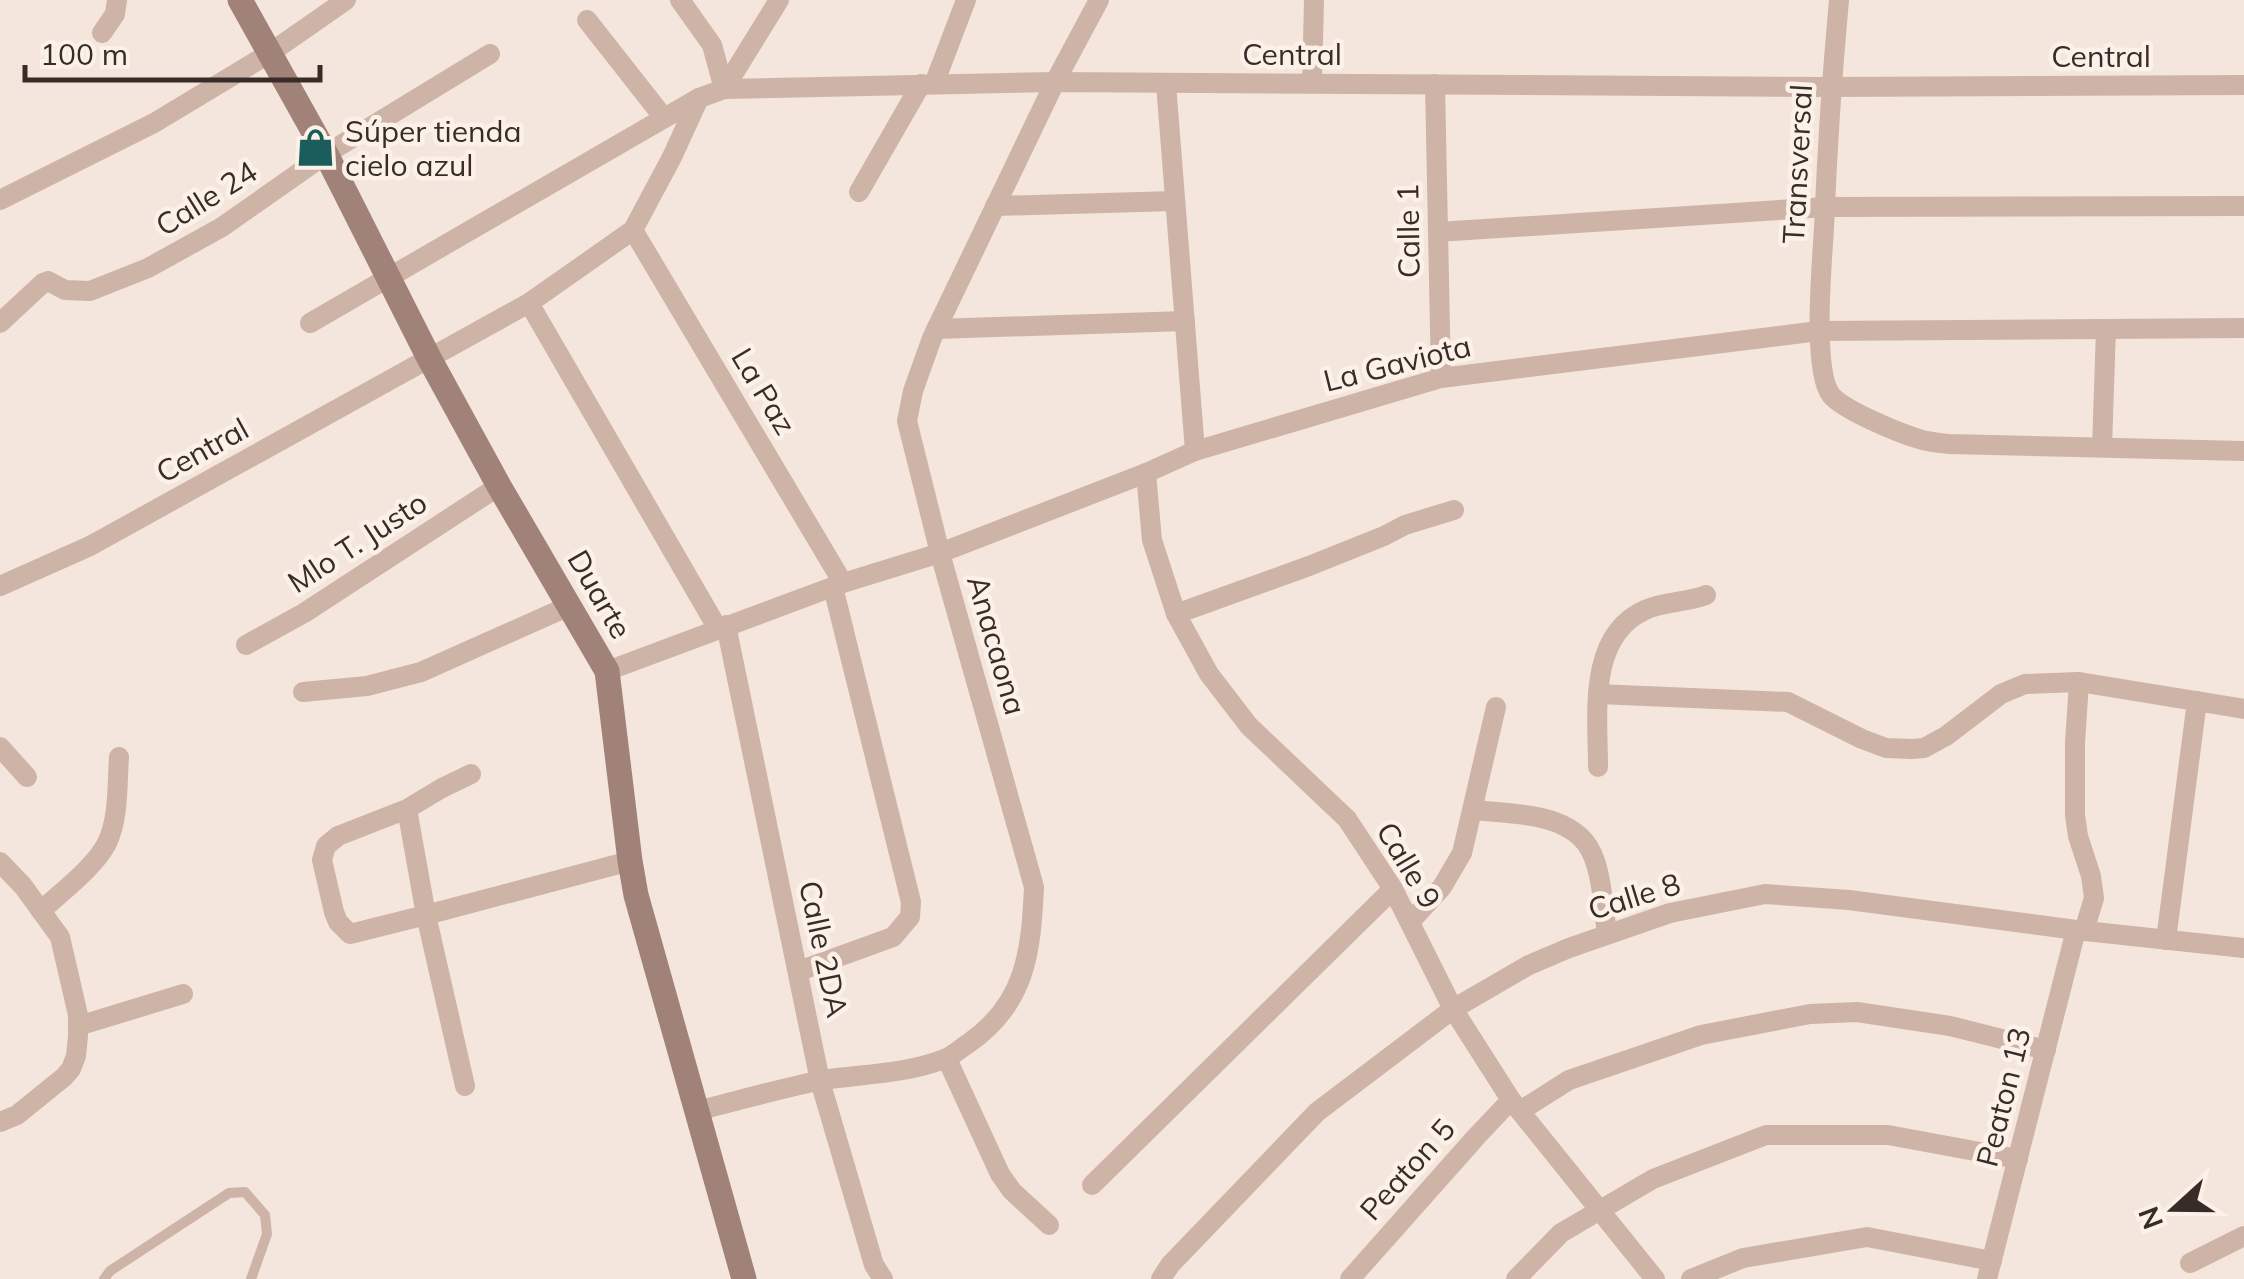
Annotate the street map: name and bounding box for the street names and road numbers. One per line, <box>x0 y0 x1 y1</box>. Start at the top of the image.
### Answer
street label: Central <box>1242 35 1342 73</box>
street label: Central <box>2051 37 2151 75</box>
street label: Transversal <box>1774 83 1820 245</box>
street label: Calle 24 <box>148 152 264 244</box>
street label: Calle 1 <box>1388 183 1428 279</box>
street label: La Gaviota <box>1319 326 1475 400</box>
street label: La Paz <box>723 341 805 441</box>
street label: Central <box>149 409 255 491</box>
street label: Mlo T. Justo <box>280 483 434 601</box>
street label: Duarte <box>560 543 640 645</box>
street label: Anacaona <box>959 571 1035 719</box>
street label: Calle 9 <box>1368 815 1450 915</box>
street label: Calle 8 <box>1583 864 1685 928</box>
street label: Calle 2DA <box>791 877 857 1021</box>
street label: Peaton 13 <box>1967 1023 2039 1171</box>
street label: Peaton 5 <box>1351 1110 1463 1228</box>

